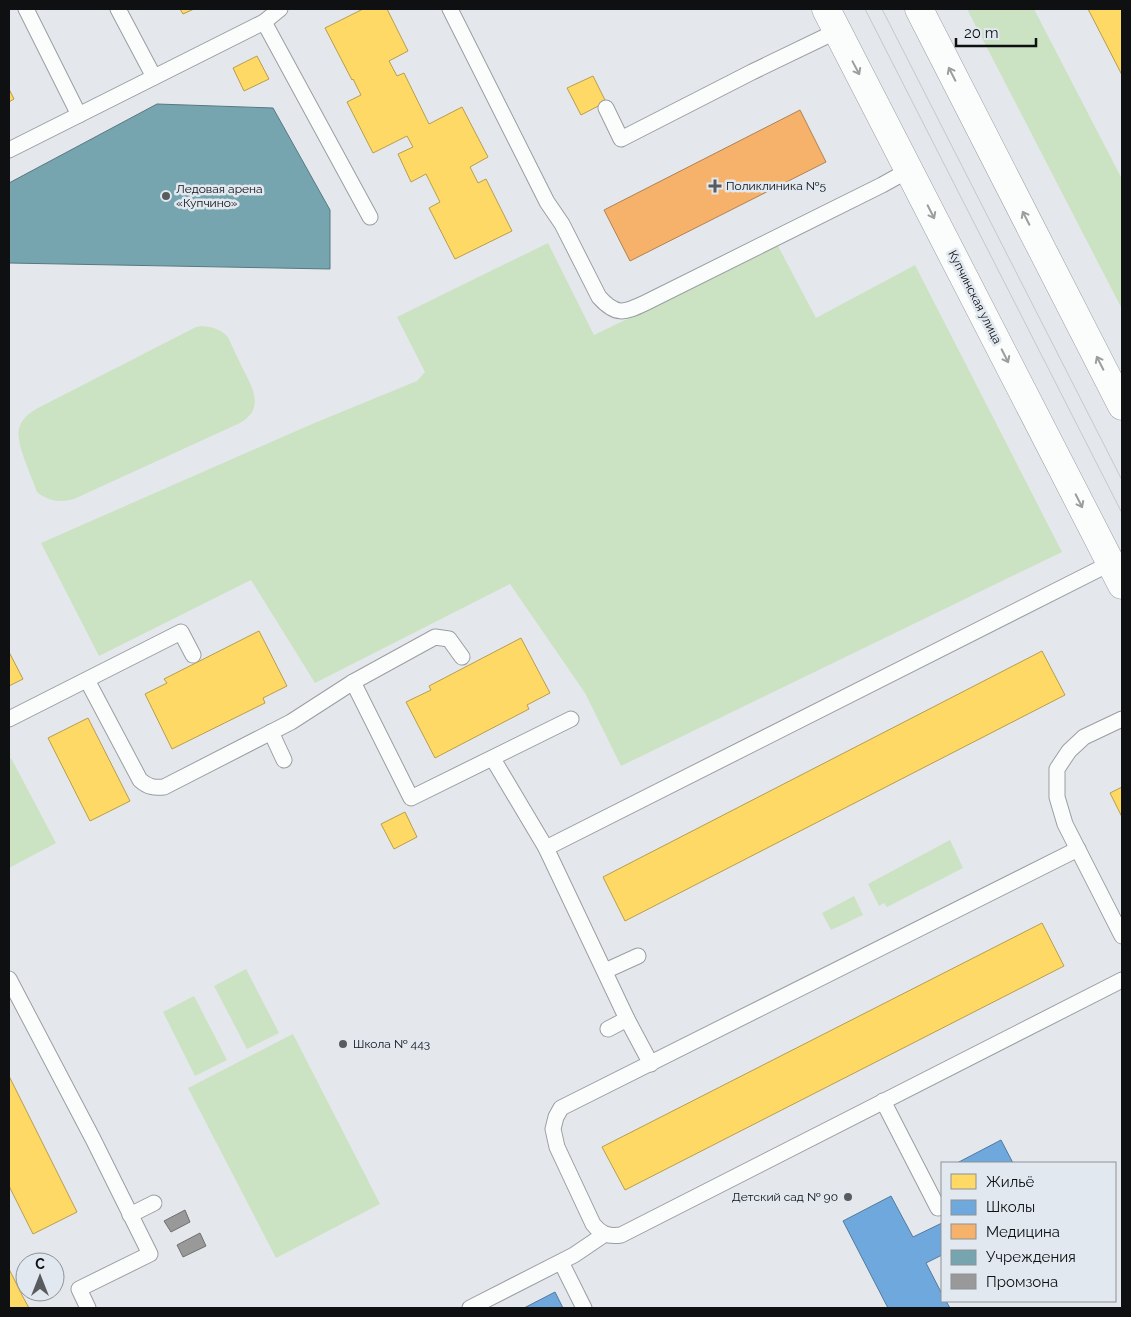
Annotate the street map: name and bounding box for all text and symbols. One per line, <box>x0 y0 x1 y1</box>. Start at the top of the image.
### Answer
scale bar <box>956 15 1036 47</box>
text: 20 m <box>964 24 999 42</box>
one-way arrow <box>851 60 861 75</box>
one-way arrow <box>947 66 957 81</box>
marker: Поликлиника №5 <box>708 179 722 193</box>
place label: Поликлиника №5 <box>726 179 826 193</box>
place label: Ледовая арена «Купчино» <box>176 182 263 210</box>
marker: Ледовая арена «Купчино» <box>160 190 172 202</box>
one-way arrow <box>927 204 936 219</box>
one-way arrow <box>1021 211 1030 226</box>
street label: Купчинская улица <box>945 248 1005 346</box>
one-way arrow <box>1000 349 1010 364</box>
one-way arrow <box>1095 356 1104 371</box>
one-way arrow <box>1075 493 1084 508</box>
place label: Школа № 443 <box>353 1037 430 1051</box>
marker: Школа № 443 <box>337 1038 349 1050</box>
legend <box>941 1162 1116 1302</box>
text: Жильё <box>986 1173 1035 1191</box>
place label: Детский сад № 90 <box>732 1190 838 1204</box>
marker: Детский сад № 90 <box>842 1191 854 1203</box>
text: Школы <box>986 1198 1035 1216</box>
text: Медицина <box>986 1223 1060 1241</box>
text: Учреждения <box>986 1248 1076 1266</box>
north arrow <box>15 1252 65 1302</box>
text: С <box>35 1256 45 1272</box>
text: Промзона <box>986 1273 1058 1291</box>

